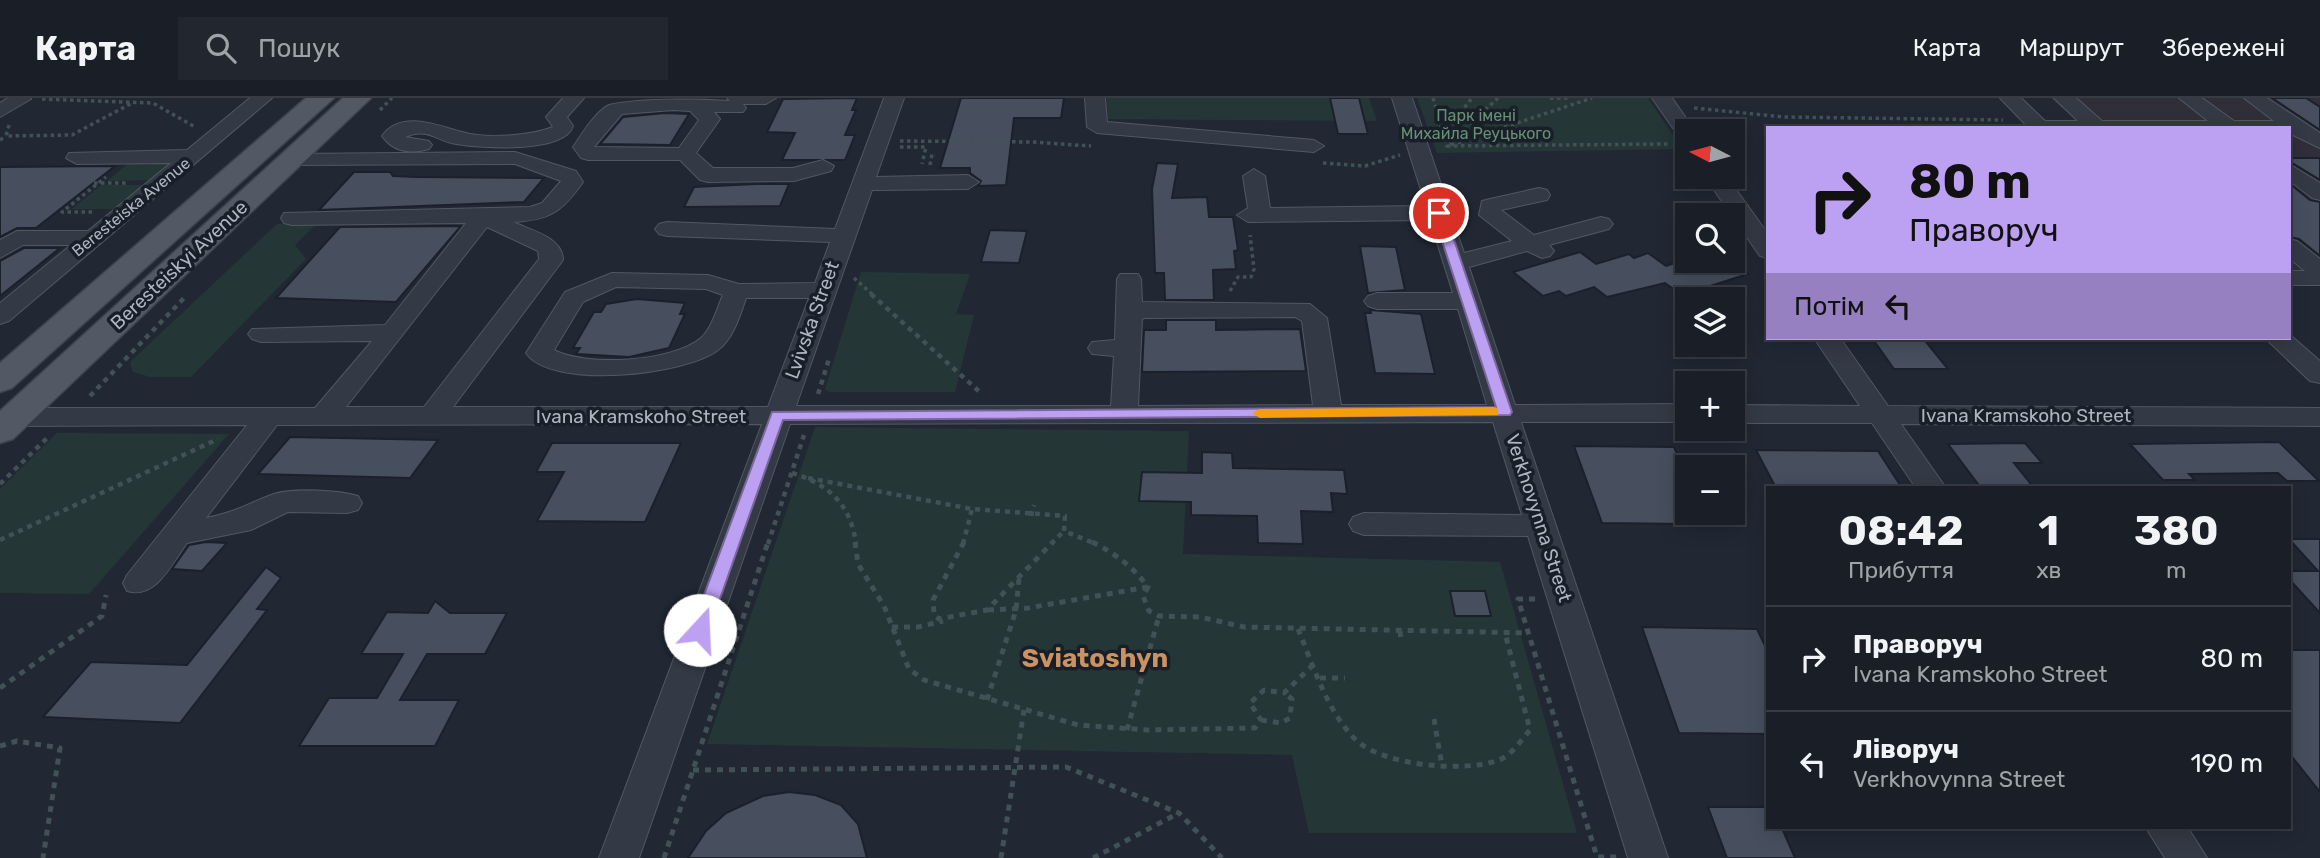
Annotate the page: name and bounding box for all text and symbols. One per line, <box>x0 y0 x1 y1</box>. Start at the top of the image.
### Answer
search box <box>178 17 668 80</box>
text: Карта <box>35 29 136 68</box>
icon: search <box>202 29 240 67</box>
text: Пошук <box>258 33 340 64</box>
text: Карта <box>1913 34 1981 62</box>
text: Маршрут <box>2019 34 2124 62</box>
text: Збережені <box>2162 34 2285 62</box>
park label: Парк імені Михайла Реуцького <box>1401 106 1551 143</box>
north arrow <box>1675 119 1745 189</box>
map controls <box>1675 119 1745 525</box>
text: 80 m <box>1909 152 2031 210</box>
street label: Beresteiska Avenue <box>68 154 194 260</box>
icon: right <box>1794 154 1885 245</box>
pin <box>1409 183 1469 243</box>
icon: arrive <box>1420 194 1458 232</box>
street label: Beresteiskyi Avenue <box>106 196 252 334</box>
button: search <box>1675 203 1745 273</box>
text: Праворуч <box>1909 211 2058 249</box>
street label: Lvivska Street <box>780 257 844 382</box>
button: layers <box>1675 287 1745 357</box>
icon: left <box>1879 287 1917 325</box>
text: Потім <box>1794 291 1865 322</box>
button: + <box>1675 371 1745 441</box>
street label: Ivana Kramskoho Street <box>1921 404 2132 427</box>
street label: Ivana Kramskoho Street <box>536 405 747 428</box>
street label: Verkhovynna Street <box>1501 431 1577 605</box>
button: − <box>1675 455 1745 525</box>
text: 08:42 <box>1838 506 1964 556</box>
text: 1 <box>2038 506 2059 556</box>
text: 380 <box>2134 506 2219 556</box>
text: Прибуття <box>1848 556 1954 584</box>
text: хв <box>2036 556 2061 584</box>
text: m <box>2166 556 2186 584</box>
position arrow <box>663 593 737 667</box>
text: Праворуч <box>1853 629 1983 660</box>
icon: right <box>1794 640 1832 678</box>
district label: Sviatoshyn <box>1022 643 1168 674</box>
text: 80 m <box>2200 643 2263 674</box>
text: Ivana Kramskoho Street <box>1853 660 2108 688</box>
text: Ліворуч <box>1853 734 1959 765</box>
icon: left <box>1794 745 1832 783</box>
text: 190 m <box>2190 748 2263 779</box>
text: Verkhovynna Street <box>1853 765 2065 793</box>

